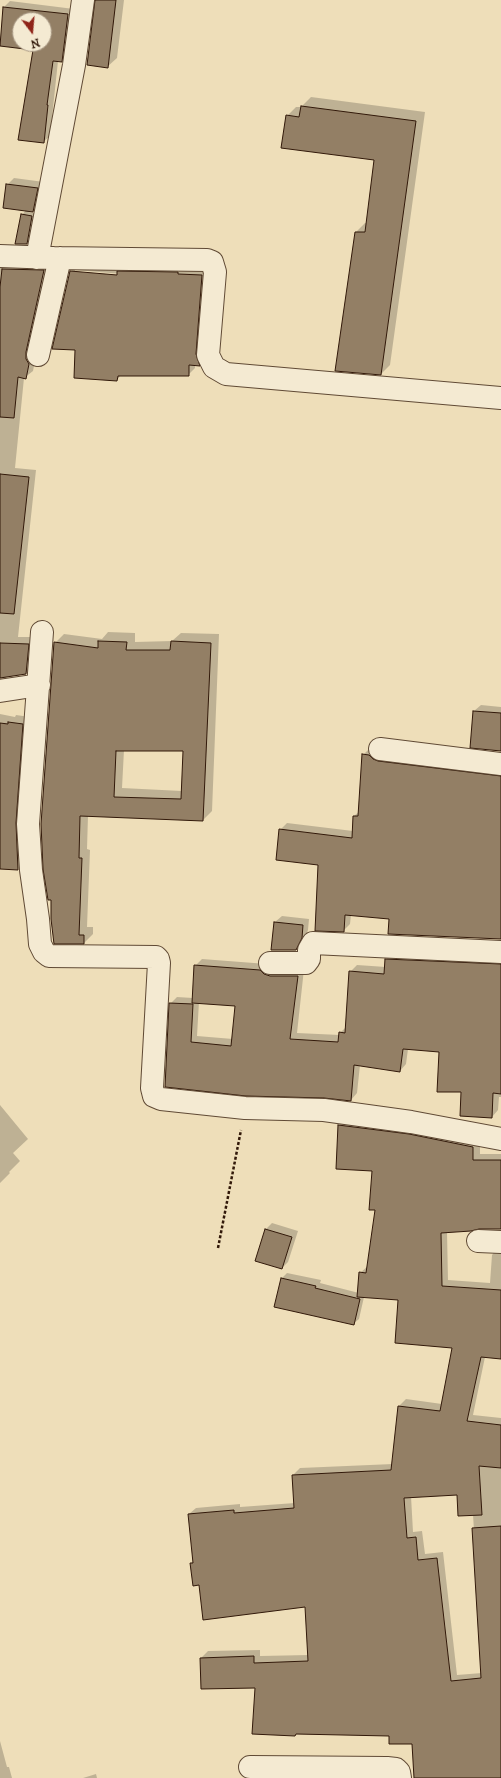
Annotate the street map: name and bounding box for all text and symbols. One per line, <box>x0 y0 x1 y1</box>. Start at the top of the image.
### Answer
north arrow <box>12 12 52 52</box>
text: N <box>29 35 41 51</box>

